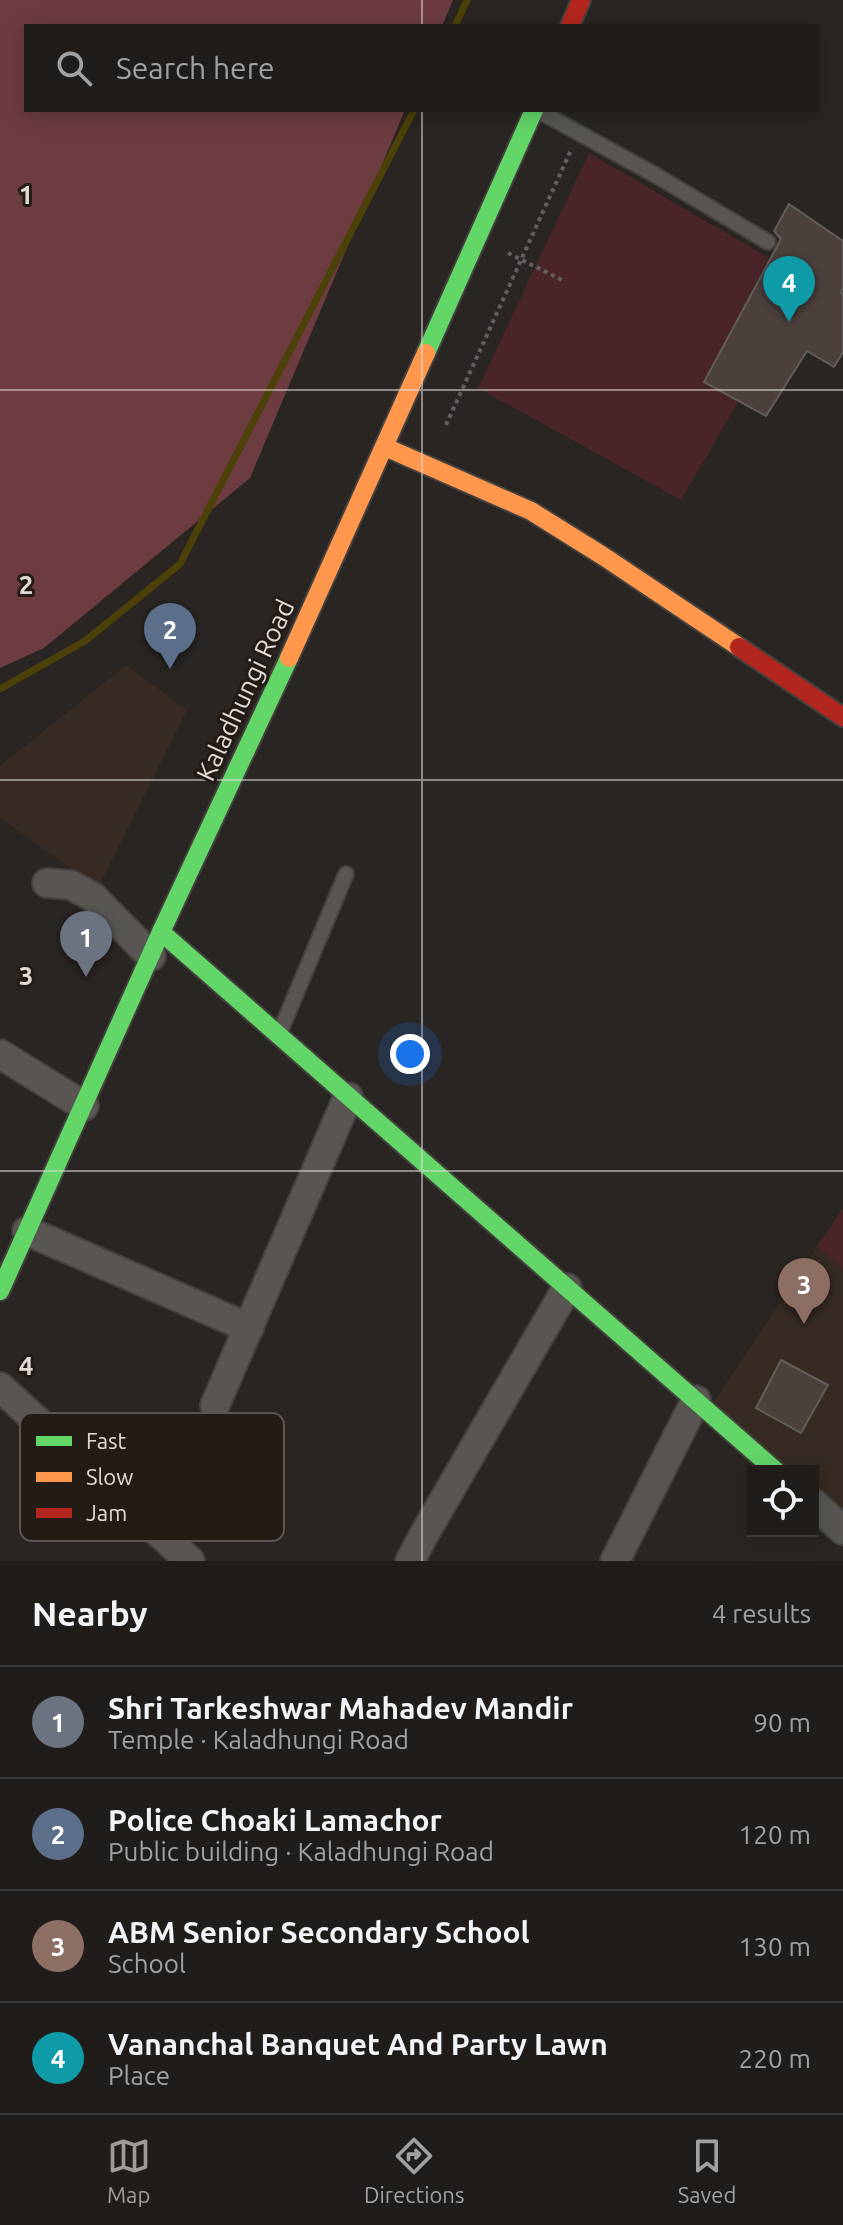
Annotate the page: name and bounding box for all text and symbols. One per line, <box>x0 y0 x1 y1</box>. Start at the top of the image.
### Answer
search box <box>24 24 819 112</box>
icon: search <box>52 46 96 90</box>
text: Search here <box>116 51 275 85</box>
text: 1 <box>19 180 33 209</box>
pin: 4 <box>763 256 815 322</box>
text: 2 <box>19 570 33 599</box>
street label: Kaladhungi Road <box>190 595 300 785</box>
pin: 2 <box>144 603 196 669</box>
pin: 1 <box>60 911 112 977</box>
text: 3 <box>19 961 33 990</box>
your location <box>390 1034 430 1074</box>
pin: 3 <box>778 1258 830 1324</box>
text: 4 <box>19 1351 33 1380</box>
legend <box>20 1413 284 1541</box>
text: Fast <box>86 1428 127 1453</box>
text: Slow <box>86 1464 133 1489</box>
map controls <box>747 1465 819 1537</box>
button: locate <box>747 1465 819 1537</box>
text: Jam <box>86 1500 127 1525</box>
text: Nearby <box>32 1594 147 1632</box>
text: 4 results <box>712 1599 811 1628</box>
text: Shri Tarkeshwar Mahadev Mandir <box>108 1691 573 1725</box>
text: 1 <box>51 1708 65 1737</box>
text: 90 m <box>753 1708 811 1737</box>
text: Temple · Kaladhungi Road <box>108 1725 409 1754</box>
text: Police Choaki Lamachor <box>108 1803 442 1837</box>
text: 2 <box>51 1820 65 1849</box>
text: 120 m <box>739 1820 811 1849</box>
text: Public building · Kaladhungi Road <box>108 1837 494 1866</box>
text: ABM Senior Secondary School <box>108 1915 530 1949</box>
text: 3 <box>51 1932 65 1961</box>
text: 130 m <box>739 1932 811 1961</box>
text: School <box>108 1949 186 1978</box>
text: Vananchal Banquet And Party Lawn <box>108 2027 608 2061</box>
text: 4 <box>51 2044 65 2073</box>
text: 220 m <box>739 2044 811 2073</box>
text: Place <box>108 2061 170 2090</box>
tab: Map <box>107 2134 151 2207</box>
tab: Directions <box>364 2134 464 2207</box>
tab: Saved <box>678 2134 736 2207</box>

